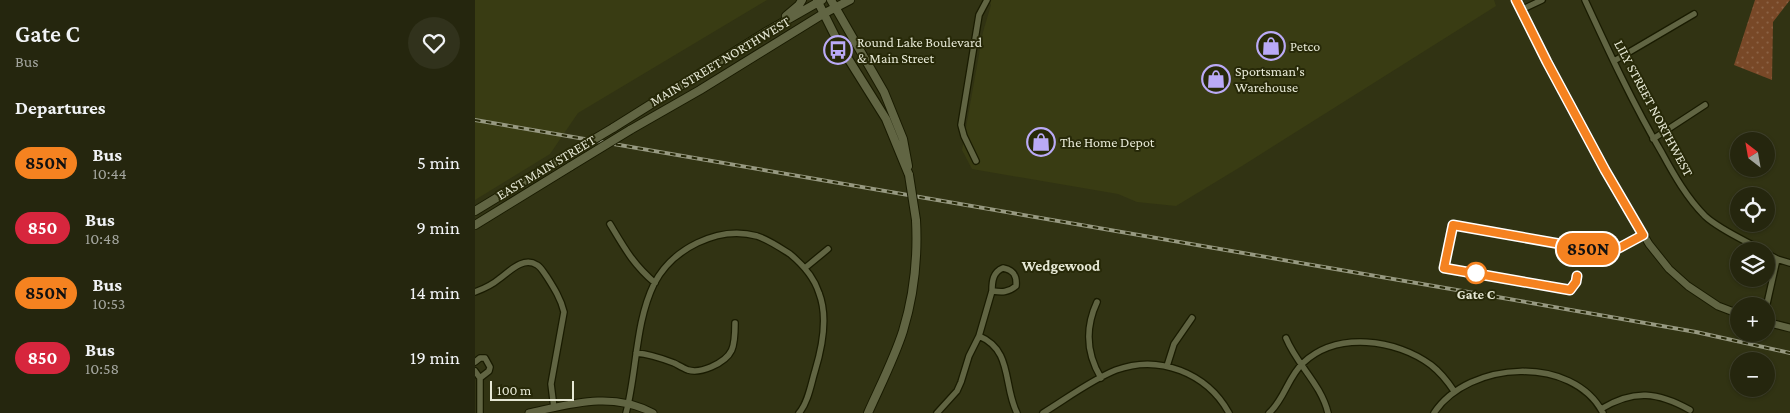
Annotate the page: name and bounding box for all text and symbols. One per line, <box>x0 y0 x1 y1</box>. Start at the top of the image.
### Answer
street label: MAIN STREET NORTHWEST <box>647 13 793 109</box>
button: heart <box>408 17 460 69</box>
text: Gate C <box>15 20 80 47</box>
shop icon: Petco <box>1256 31 1286 61</box>
place label: Round Lake Boulevard & Main Street <box>857 34 983 66</box>
bus stop icon: Round Lake Boulevard & Main Street <box>823 35 853 65</box>
street label: LILY STREET NORTHWEST <box>1611 37 1697 179</box>
place label: Petco <box>1290 38 1320 54</box>
text: Bus <box>15 53 39 70</box>
place label: Sportsman's Warehouse <box>1235 63 1305 95</box>
shop icon: Sportsman's Warehouse <box>1201 64 1231 94</box>
text: Departures <box>15 97 106 118</box>
shop icon: The Home Depot <box>1026 127 1056 157</box>
street label: EAST MAIN STREET <box>494 131 599 203</box>
north arrow <box>1730 132 1775 178</box>
map controls <box>1730 132 1775 397</box>
place label: The Home Depot <box>1060 134 1155 150</box>
text: Bus <box>92 144 122 165</box>
text: 5 min <box>417 152 460 173</box>
text: 850N <box>25 153 67 173</box>
text: 10:44 <box>92 165 127 182</box>
button: locate <box>1730 187 1775 232</box>
text: Bus <box>85 209 115 230</box>
text: 9 min <box>416 217 460 238</box>
text: 850 <box>27 218 58 238</box>
text: 10:48 <box>85 230 120 247</box>
line badge: 850N <box>1553 233 1623 265</box>
text: 850N <box>1567 239 1609 259</box>
button: layers <box>1730 242 1775 287</box>
district label: Wedgewood <box>1021 258 1101 274</box>
marker: Gate C <box>1465 262 1487 284</box>
text: Bus <box>92 274 122 295</box>
text: 14 min <box>410 282 460 303</box>
text: 850N <box>25 283 67 303</box>
place label: Gate C <box>1457 286 1496 302</box>
text: 10:53 <box>92 295 125 312</box>
button: + <box>1730 297 1775 342</box>
text: Bus <box>85 339 115 360</box>
text: 19 min <box>410 347 460 368</box>
text: 850 <box>27 348 58 368</box>
button: − <box>1730 352 1775 397</box>
text: 10:58 <box>85 360 119 377</box>
scale bar <box>490 378 574 401</box>
text: 100 m <box>497 382 531 398</box>

